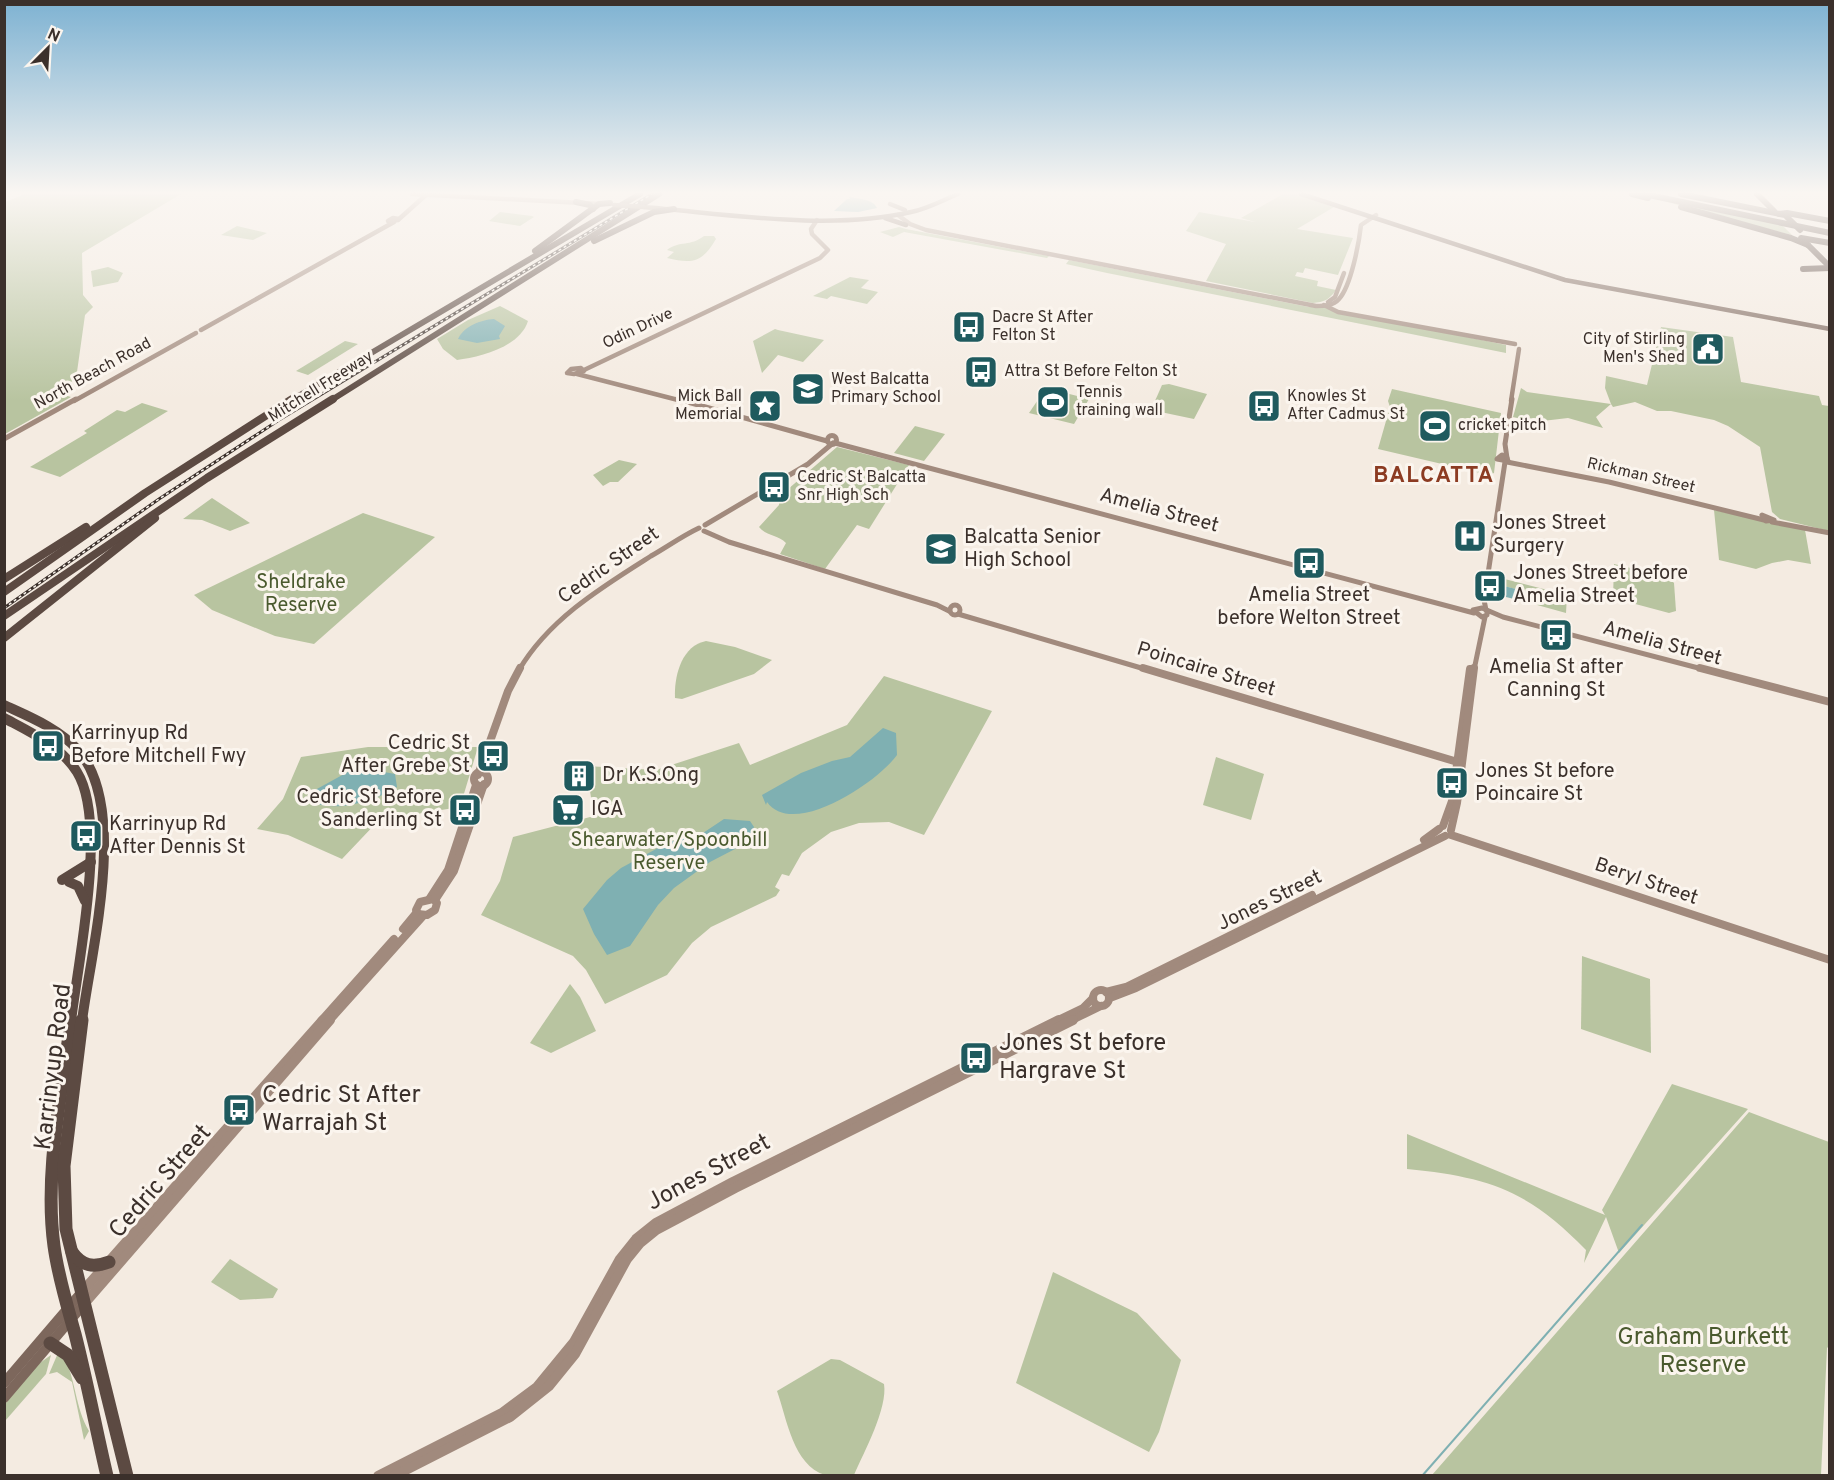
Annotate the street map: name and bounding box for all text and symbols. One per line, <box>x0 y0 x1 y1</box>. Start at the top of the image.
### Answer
north arrow <box>18 18 78 78</box>
text: N <box>44 25 63 48</box>
street label: Odin Drive <box>600 304 676 354</box>
place label: Dacre St After Felton St <box>992 308 1093 346</box>
bus stop icon: Dacre St After Felton St <box>951 309 987 345</box>
place label: City of Stirling Men's Shed <box>1583 330 1685 368</box>
public building icon: City of Stirling Men's Shed <box>1690 331 1726 367</box>
street label: North Beach Road <box>31 334 155 414</box>
street label: Mitchell Freeway <box>265 347 377 427</box>
bus stop icon: Attra St Before Felton St <box>963 354 999 390</box>
place label: Attra St Before Felton St <box>1004 362 1178 382</box>
place label: West Balcatta Primary School <box>831 370 941 408</box>
school or university icon: West Balcatta Primary School <box>790 371 826 407</box>
place label: Tennis training wall <box>1076 383 1163 421</box>
sports icon: Tennis training wall <box>1035 384 1071 420</box>
place label: Mick Ball Memorial <box>675 387 742 425</box>
place label: Knowles St After Cadmus St <box>1287 387 1405 425</box>
place icon: Mick Ball Memorial <box>747 388 783 424</box>
bus stop icon: Knowles St After Cadmus St <box>1246 388 1282 424</box>
sports icon: cricket pitch <box>1417 408 1453 444</box>
place label: cricket pitch <box>1458 416 1547 436</box>
street label: Rickman Street <box>1585 454 1697 498</box>
district label: BALCATTA <box>1373 463 1495 490</box>
place label: Cedric St Balcatta Snr High Sch <box>797 468 926 506</box>
bus stop icon: Cedric St Balcatta Snr High Sch <box>756 469 792 505</box>
street label: Amelia Street <box>1097 483 1221 539</box>
place label: Jones Street Surgery <box>1493 511 1606 560</box>
hospital icon: Jones Street Surgery <box>1452 518 1488 554</box>
street label: Cedric Street <box>553 522 665 610</box>
place label: Balcatta Senior High School <box>964 525 1101 574</box>
school or university icon: Balcatta Senior High School <box>923 531 959 567</box>
bus stop icon: Amelia Street before Welton Street <box>1291 545 1327 581</box>
place label: Jones Street before Amelia Street <box>1513 561 1688 610</box>
bus stop icon: Jones Street before Amelia Street <box>1472 568 1508 604</box>
park label: Sheldrake Reserve <box>256 570 346 619</box>
place label: Amelia Street before Welton Street <box>1217 583 1401 632</box>
street label: Amelia Street <box>1600 616 1724 672</box>
bus stop icon: Amelia St after Canning St <box>1538 617 1574 653</box>
street label: Poincaire Street <box>1134 637 1278 703</box>
place label: Amelia St after Canning St <box>1489 655 1624 704</box>
place label: Karrinyup Rd Before Mitchell Fwy <box>71 721 246 770</box>
bus stop icon: Karrinyup Rd Before Mitchell Fwy <box>30 728 66 764</box>
place label: Cedric St After Grebe St <box>341 731 470 780</box>
bus stop icon: Cedric St After Grebe St <box>475 738 511 774</box>
building icon: Dr K.S.Ong <box>561 758 597 794</box>
place label: Jones St before Poincaire St <box>1475 759 1614 808</box>
place label: Dr K.S.Ong <box>602 763 699 789</box>
bus stop icon: Jones St before Poincaire St <box>1434 765 1470 801</box>
place label: Cedric St Before Sanderling St <box>296 785 442 834</box>
bus stop icon: Cedric St Before Sanderling St <box>447 792 483 828</box>
supermarket icon: IGA <box>550 792 586 828</box>
place label: IGA <box>591 797 624 823</box>
place label: Karrinyup Rd After Dennis St <box>109 812 246 861</box>
bus stop icon: Karrinyup Rd After Dennis St <box>68 818 104 854</box>
park label: Shearwater/Spoonbill Reserve <box>571 828 767 877</box>
street label: Beryl Street <box>1591 852 1701 912</box>
street label: Jones Street <box>1213 864 1327 938</box>
street label: Karrinyup Road <box>29 982 79 1152</box>
place label: Jones St before Hargrave St <box>999 1029 1166 1087</box>
bus stop icon: Jones St before Hargrave St <box>958 1040 994 1076</box>
place label: Cedric St After Warrajah St <box>262 1081 421 1139</box>
bus stop icon: Cedric St After Warrajah St <box>221 1092 257 1128</box>
street label: Cedric Street <box>103 1119 219 1245</box>
street label: Jones Street <box>642 1128 776 1218</box>
park label: Graham Burkett Reserve <box>1617 1323 1789 1381</box>

